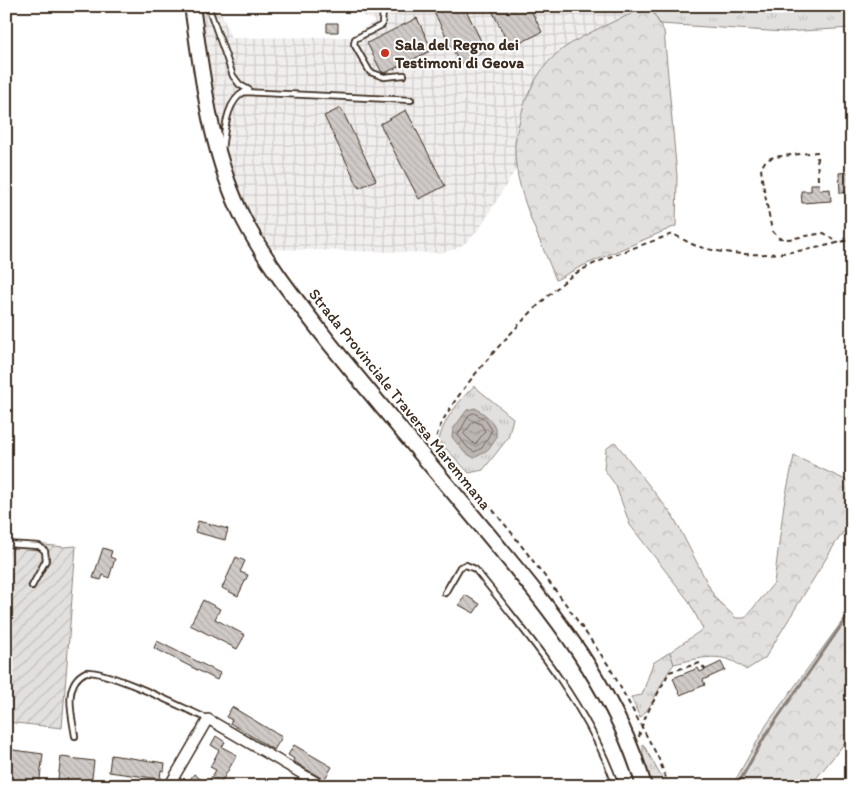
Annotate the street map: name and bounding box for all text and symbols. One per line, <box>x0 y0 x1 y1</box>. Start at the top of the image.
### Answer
place label: Sala del Regno dei Testimoni di Geova <box>394 35 524 72</box>
marker: Sala del Regno dei Testimoni di Geova <box>379 47 391 59</box>
street label: Strada Provinciale Traversa Maremmana <box>305 285 495 513</box>

